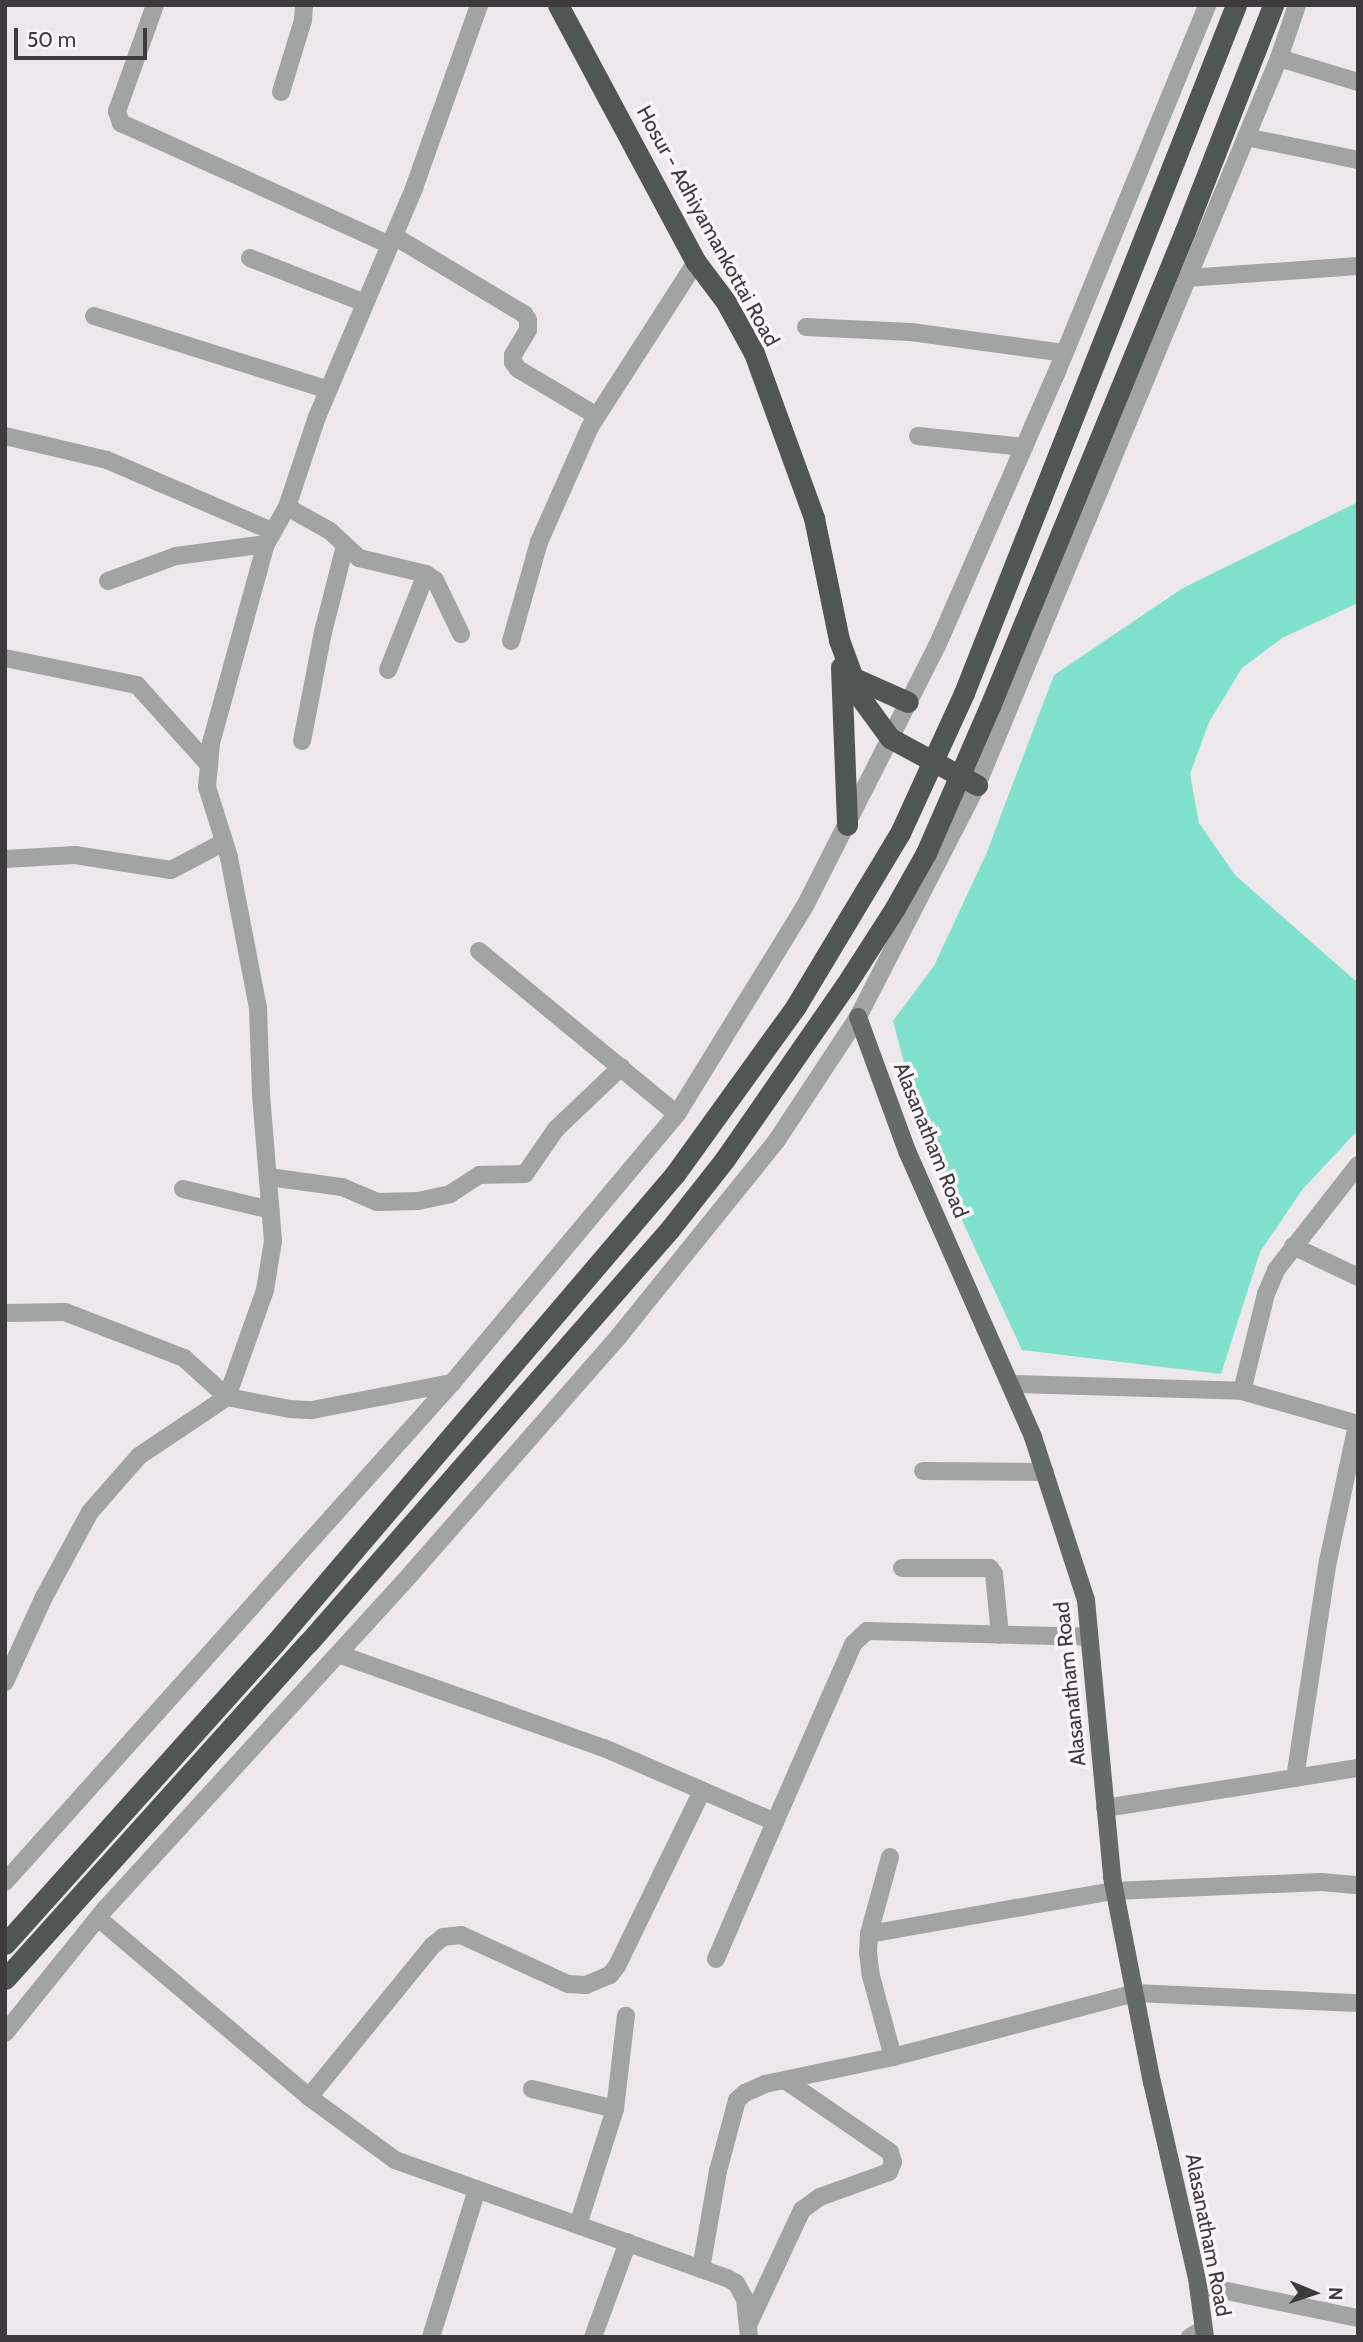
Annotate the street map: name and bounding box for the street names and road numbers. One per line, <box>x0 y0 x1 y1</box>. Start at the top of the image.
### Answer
street label: Hosur - Adhiyamankottai Road <box>631 101 785 351</box>
street label: Alasanatham Road <box>888 1059 974 1221</box>
street label: Alasanatham Road <box>1049 1600 1091 1768</box>
street label: Alasanatham Road <box>1180 2151 1236 2319</box>

